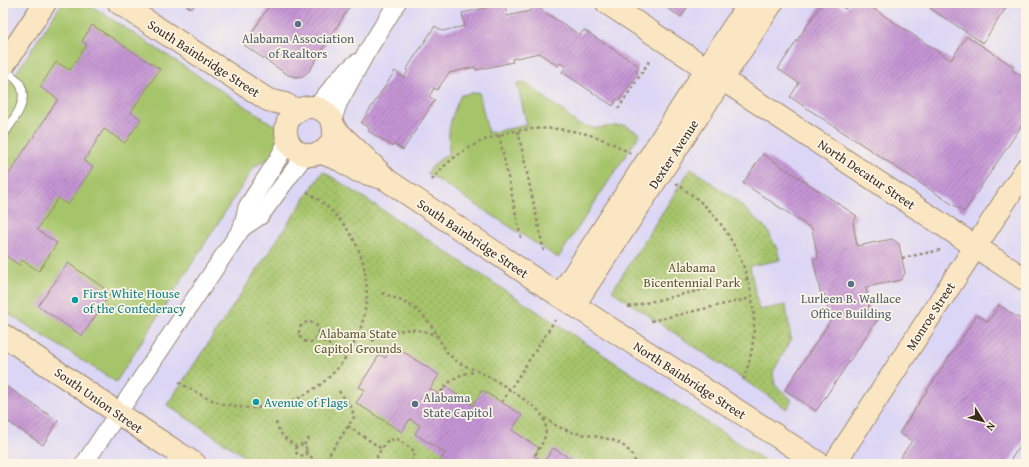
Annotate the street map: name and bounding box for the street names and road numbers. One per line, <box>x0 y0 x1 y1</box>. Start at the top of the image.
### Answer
street label: South Bainbridge Street <box>144 15 264 102</box>
street label: Dexter Avenue <box>644 116 703 193</box>
street label: North Decatur Street <box>814 135 920 214</box>
street label: South Bainbridge Street <box>413 194 532 283</box>
street label: Monroe Street <box>901 278 960 354</box>
street label: North Bainbridge Street <box>630 337 750 424</box>
street label: South Union Street <box>51 363 147 438</box>

